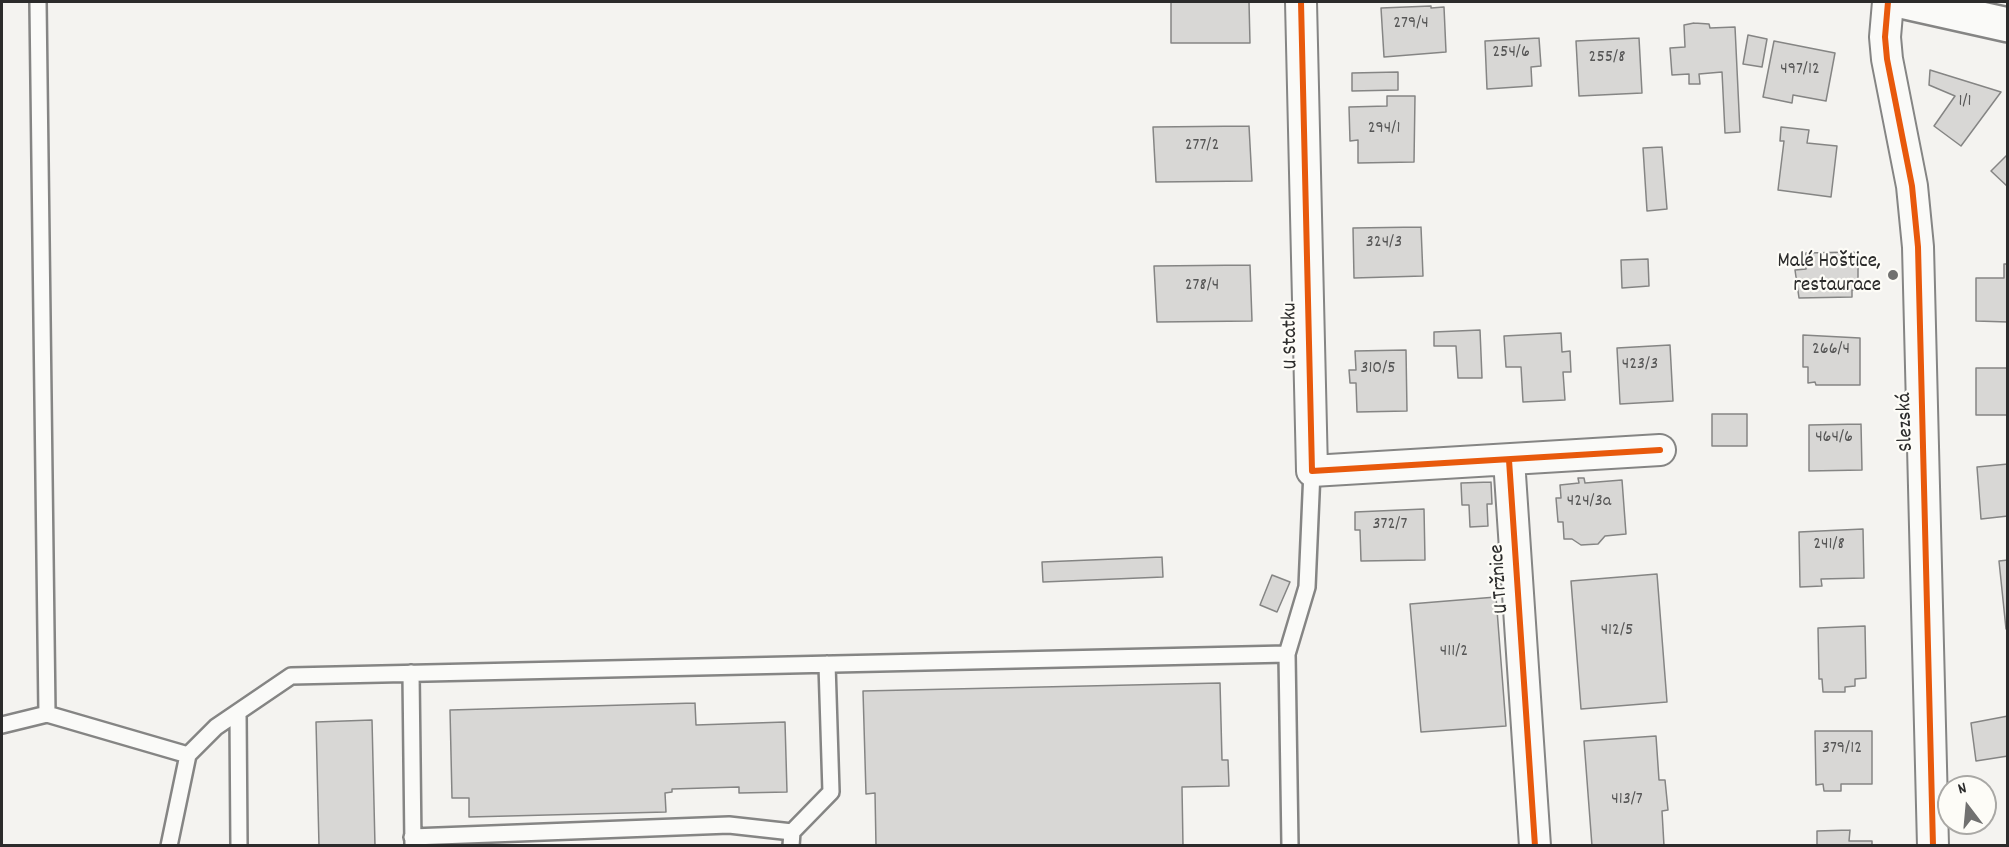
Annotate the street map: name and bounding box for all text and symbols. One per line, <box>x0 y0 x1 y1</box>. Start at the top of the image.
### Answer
house number: 279/4 <box>1393 14 1429 36</box>
house number: 254/6 <box>1492 43 1530 65</box>
house number: 255/8 <box>1589 48 1625 70</box>
house number: 497/12 <box>1780 60 1820 82</box>
house number: 1/1 <box>1958 92 1972 114</box>
house number: 294/1 <box>1368 119 1400 141</box>
house number: 277/2 <box>1185 136 1219 158</box>
house number: 324/3 <box>1366 233 1402 255</box>
place label: Malé Hoštice, restaurace <box>1778 250 1881 300</box>
marker: Malé Hoštice, restaurace <box>1886 268 1900 282</box>
house number: 278/4 <box>1185 276 1219 298</box>
street label: U Statku <box>1279 302 1305 370</box>
house number: 266/4 <box>1812 340 1850 362</box>
house number: 423/3 <box>1622 355 1658 377</box>
house number: 310/5 <box>1360 359 1396 381</box>
street label: Slezská <box>1893 392 1921 452</box>
house number: 464/6 <box>1815 428 1853 450</box>
house number: 424/3a <box>1567 492 1611 514</box>
house number: 372/7 <box>1373 515 1407 537</box>
house number: 241/8 <box>1813 535 1845 557</box>
street label: U Tržnice <box>1486 543 1516 615</box>
house number: 412/5 <box>1601 621 1633 643</box>
house number: 411/2 <box>1440 642 1468 664</box>
house number: 379/12 <box>1822 739 1862 761</box>
north arrow <box>1937 775 1997 835</box>
text: N <box>1955 777 1969 801</box>
house number: 413/7 <box>1611 790 1643 812</box>

